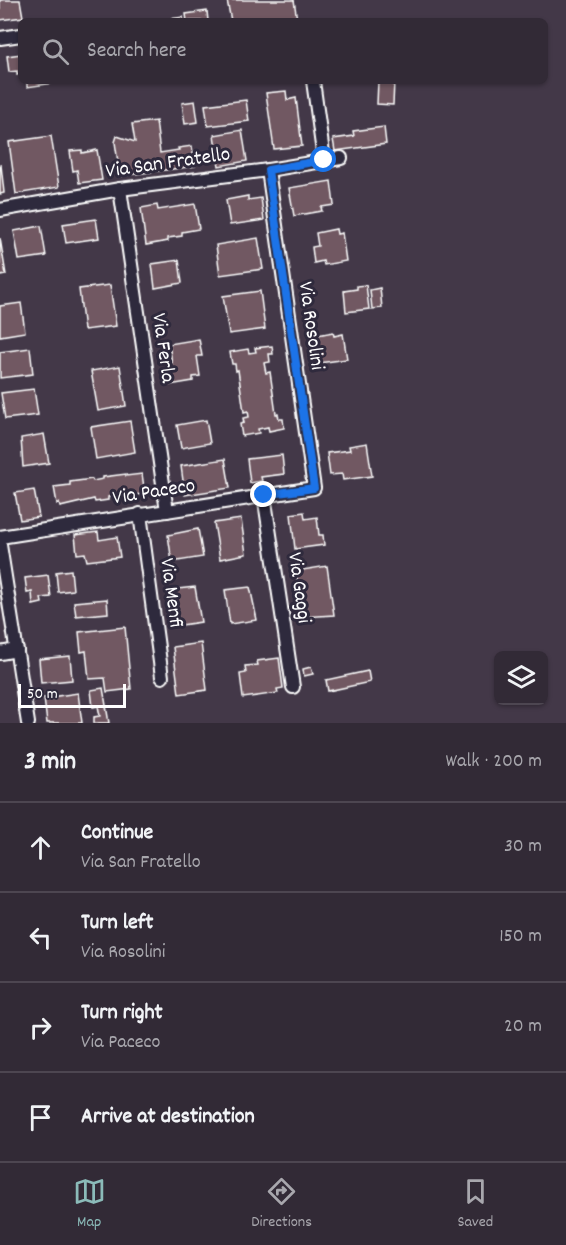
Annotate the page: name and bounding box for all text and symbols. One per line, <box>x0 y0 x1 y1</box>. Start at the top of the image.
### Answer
search box <box>18 18 548 84</box>
icon: search <box>39 35 72 68</box>
text: Search here <box>87 36 186 67</box>
street label: Via San Fratello <box>104 140 232 188</box>
route start <box>310 146 336 172</box>
street label: Via Rosolini <box>289 280 331 372</box>
street label: Via Ferla <box>142 311 182 386</box>
street label: Via Paceco <box>110 472 198 514</box>
route end <box>250 481 276 507</box>
street label: Via Gaggi <box>278 551 318 626</box>
street label: Via Menfi <box>150 556 190 630</box>
map controls <box>494 651 548 705</box>
button: layers <box>494 651 548 705</box>
scale bar <box>18 681 126 708</box>
text: 50 m <box>27 683 58 706</box>
text: 3 min <box>24 744 76 781</box>
text: Walk · 200 m <box>446 748 542 776</box>
text: Continue <box>81 818 153 849</box>
icon: ahead <box>24 831 57 864</box>
text: 30 m <box>504 833 542 861</box>
text: Via San Fratello <box>81 849 201 877</box>
text: Turn left <box>81 908 153 939</box>
icon: left <box>24 921 57 954</box>
text: 150 m <box>499 923 542 951</box>
text: Via Rosolini <box>81 939 166 967</box>
text: Turn right <box>81 998 163 1029</box>
icon: right <box>24 1011 57 1044</box>
text: 20 m <box>504 1013 542 1041</box>
text: Via Paceco <box>81 1029 160 1057</box>
icon: arrive <box>24 1101 57 1134</box>
text: Arrive at destination <box>81 1102 255 1133</box>
tab: Map <box>73 1175 106 1234</box>
tab: Directions <box>251 1175 312 1234</box>
tab: Saved <box>457 1175 493 1234</box>

